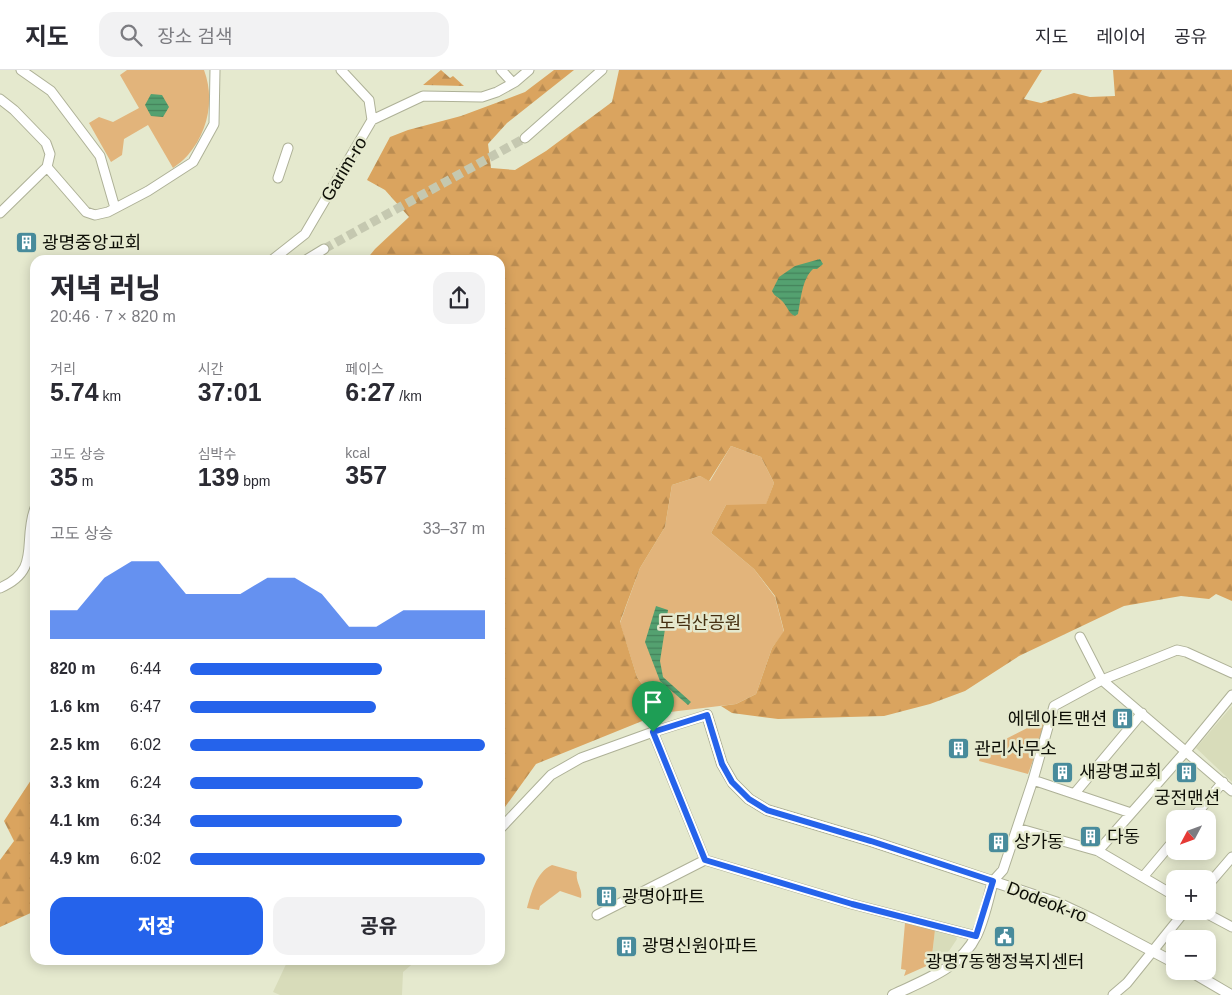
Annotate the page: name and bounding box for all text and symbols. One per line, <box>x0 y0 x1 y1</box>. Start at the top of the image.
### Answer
search box <box>99 12 449 57</box>
icon: search <box>117 21 145 49</box>
text: 지도 <box>25 23 69 50</box>
text: 장소 검색 <box>157 26 232 47</box>
text: 지도 <box>1035 27 1068 47</box>
text: 레이어 <box>1096 27 1146 47</box>
text: 공유 <box>1174 27 1207 47</box>
street label: Garim-ro <box>317 133 371 205</box>
building icon: 광명중앙교회 <box>14 231 38 255</box>
place label: 광명중앙교회 <box>42 233 141 253</box>
button: share <box>433 272 485 324</box>
text: 저녁 러닝 <box>50 273 161 304</box>
text: 20:46 · 7 × 820 m <box>50 308 176 325</box>
text: 거리 <box>50 361 76 377</box>
text: 시간 <box>198 361 223 377</box>
text: 페이스 <box>345 361 384 377</box>
text: 5.74 <box>50 378 99 406</box>
text: 37:01 <box>198 378 262 406</box>
text: 6:27 <box>345 378 395 406</box>
text: km <box>99 388 121 404</box>
text: /km <box>395 388 422 404</box>
text: kcal <box>345 445 370 461</box>
text: 고도 상승 <box>50 446 105 462</box>
text: 심박수 <box>198 446 236 462</box>
text: 357 <box>345 461 387 489</box>
text: 35 <box>50 463 78 491</box>
text: 139 <box>198 463 239 491</box>
text: m <box>78 473 93 489</box>
text: bpm <box>239 473 271 489</box>
text: 33–37 m <box>423 520 485 537</box>
text: 고도 상승 <box>50 525 113 542</box>
park label: 도덕산공원 <box>659 613 741 633</box>
text: 820 m <box>50 660 95 677</box>
text: 6:44 <box>130 660 161 677</box>
pin <box>632 681 674 732</box>
icon: arrive <box>639 688 667 716</box>
text: 1.6 km <box>50 698 100 715</box>
text: 6:47 <box>130 698 161 715</box>
building icon: 에덴아트맨션 <box>1111 707 1135 731</box>
place label: 에덴아트맨션 <box>1008 709 1107 729</box>
text: 2.5 km <box>50 736 100 753</box>
text: 6:02 <box>130 736 161 753</box>
building icon: 관리사무소 <box>946 737 970 761</box>
place label: 관리사무소 <box>974 739 1057 759</box>
building icon: 새광명교회 <box>1051 760 1075 784</box>
building icon: 궁전맨션 <box>1175 761 1199 785</box>
place label: 새광명교회 <box>1079 762 1162 782</box>
text: 3.3 km <box>50 774 100 791</box>
text: 6:24 <box>130 774 161 791</box>
place label: 궁전맨션 <box>1154 788 1220 808</box>
north arrow <box>1166 810 1216 860</box>
map controls <box>1166 810 1216 980</box>
text: 4.1 km <box>50 812 100 829</box>
text: 6:34 <box>130 812 161 829</box>
building icon: 다동 <box>1079 825 1103 849</box>
place label: 다동 <box>1107 827 1140 847</box>
building icon: 상가동 <box>986 830 1010 854</box>
place label: 상가동 <box>1014 832 1064 852</box>
text: 4.9 km <box>50 850 100 867</box>
text: 6:02 <box>130 850 161 867</box>
button: + <box>1166 870 1216 920</box>
street label: Dodeok-ro <box>1004 878 1090 926</box>
building icon: 광명아파트 <box>594 885 618 909</box>
place label: 광명아파트 <box>622 887 705 907</box>
button: 저장 <box>50 897 263 955</box>
button: 공유 <box>273 897 485 955</box>
public building icon: 광명7동행정복지센터 <box>993 925 1017 949</box>
button: − <box>1166 930 1216 980</box>
building icon: 광명신원아파트 <box>614 934 638 958</box>
place label: 광명신원아파트 <box>642 936 758 956</box>
place label: 광명7동행정복지센터 <box>925 952 1085 972</box>

